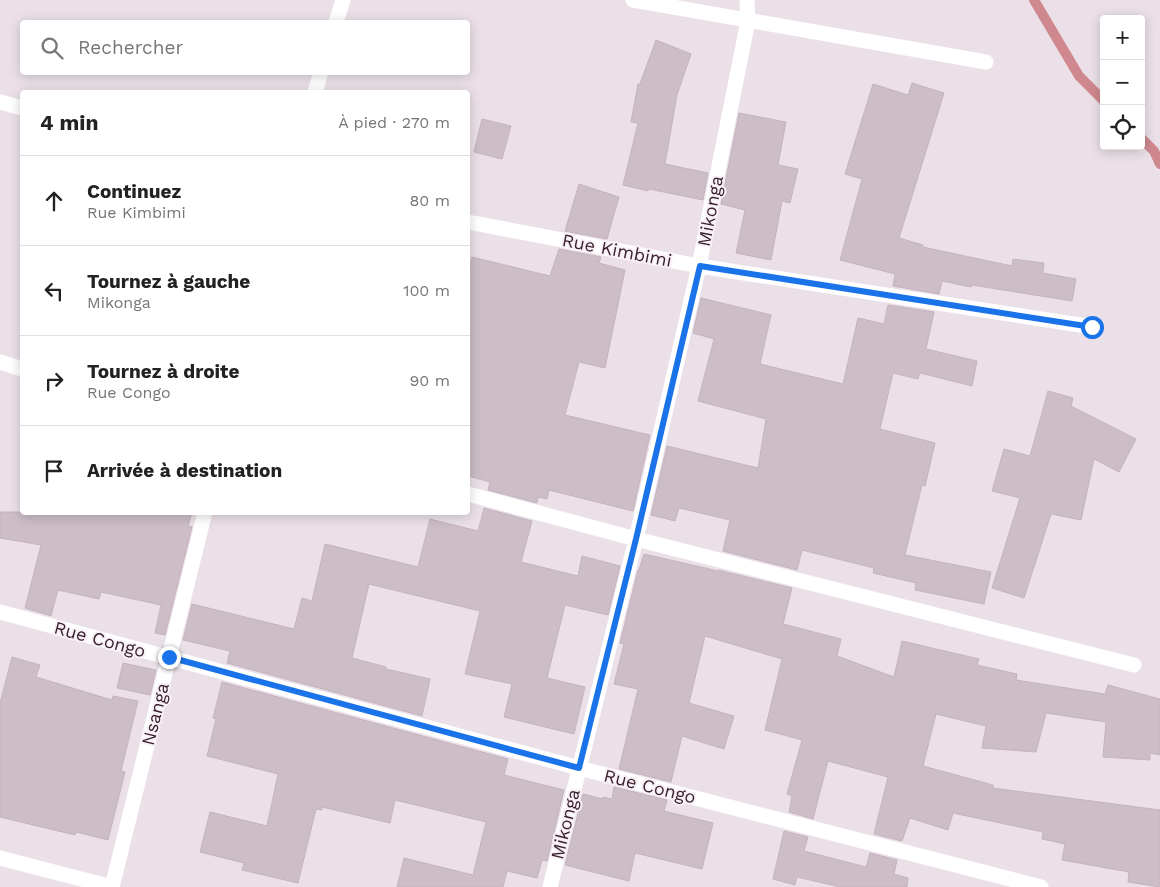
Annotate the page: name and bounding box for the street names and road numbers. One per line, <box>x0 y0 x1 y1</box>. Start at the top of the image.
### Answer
street label: Mikonga <box>693 174 727 248</box>
street label: Rue Kimbimi <box>560 229 674 271</box>
street label: Rue Congo <box>52 617 148 661</box>
street label: Nsanga <box>137 681 173 747</box>
street label: Rue Congo <box>602 764 698 808</box>
street label: Mikonga <box>546 787 584 861</box>

